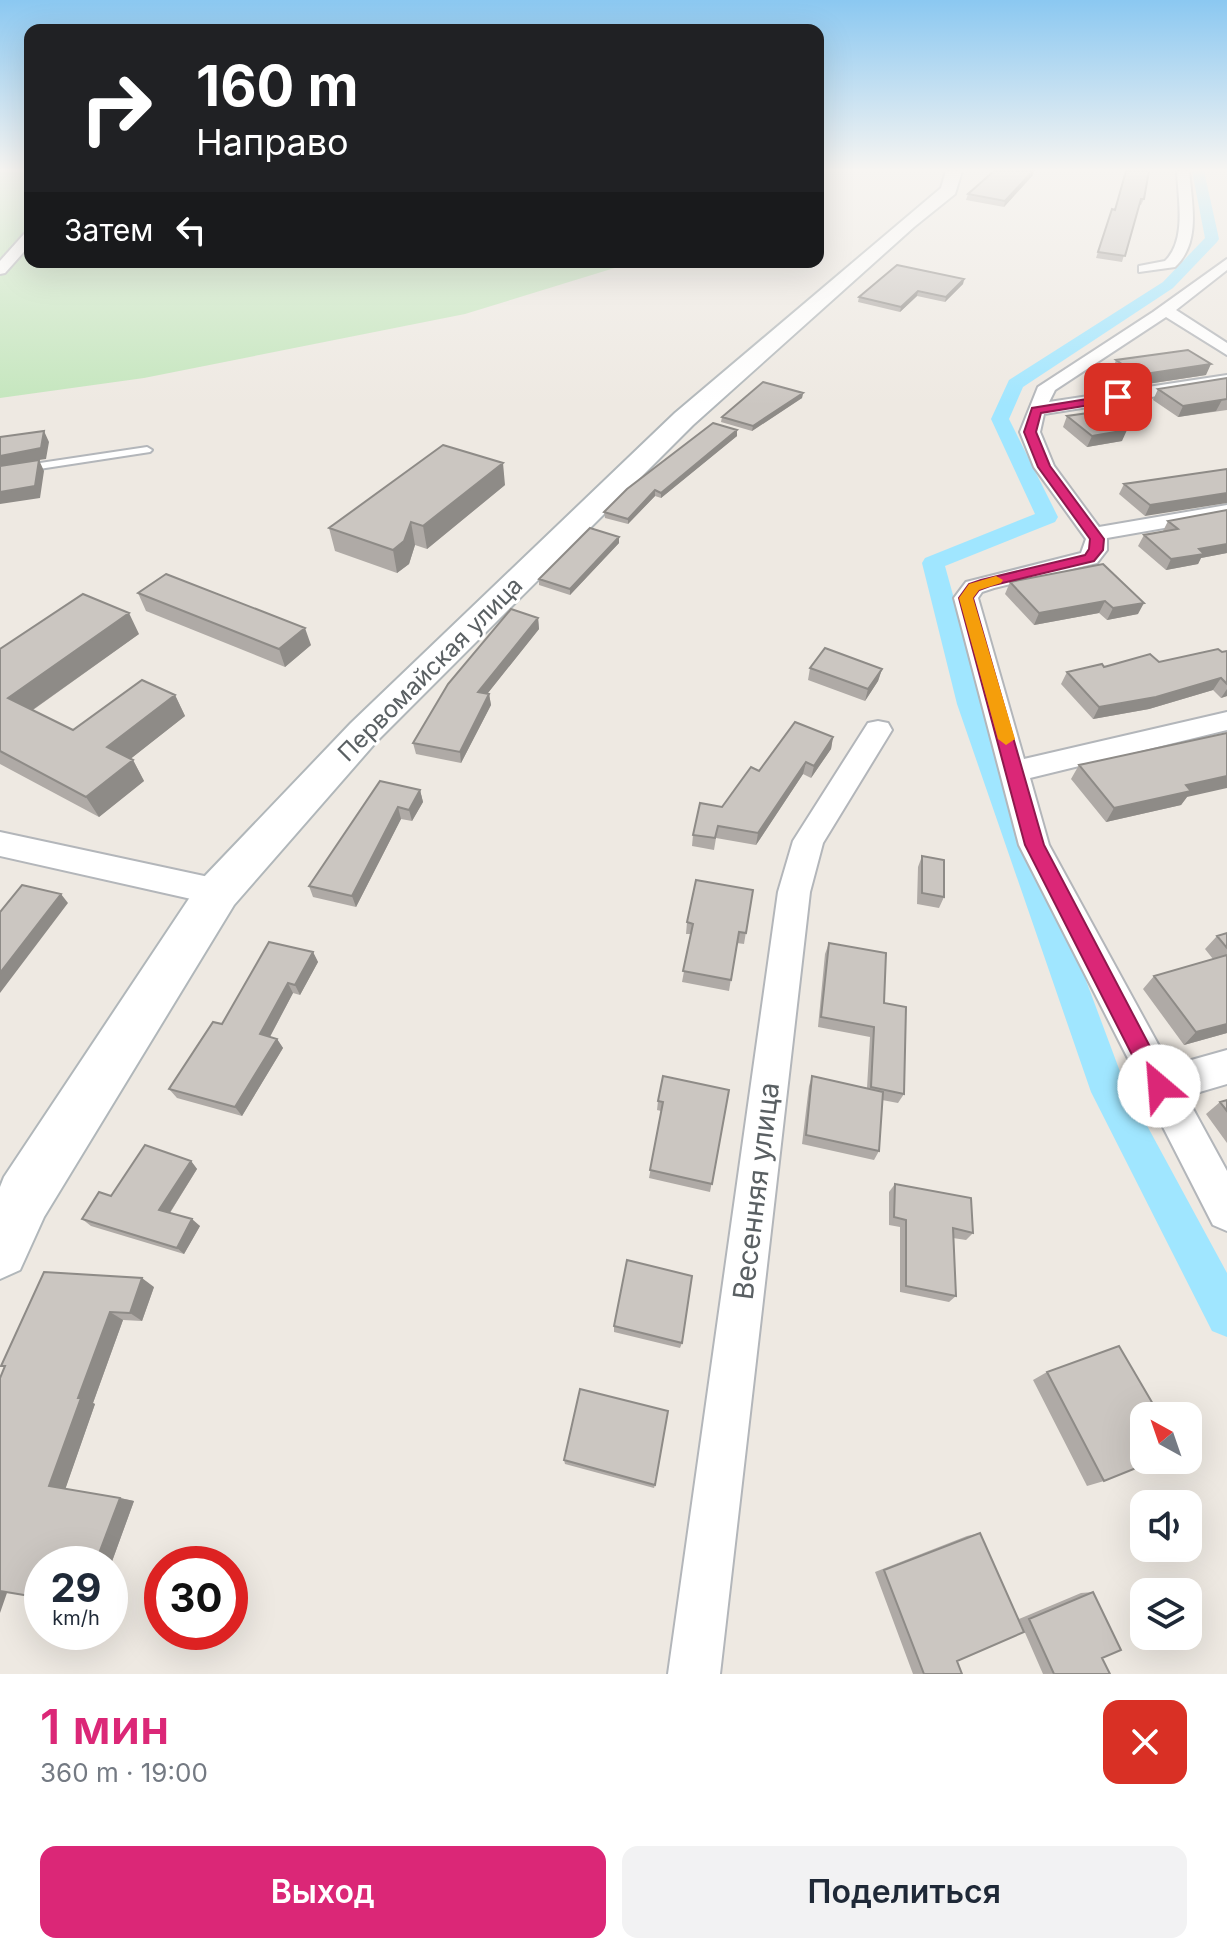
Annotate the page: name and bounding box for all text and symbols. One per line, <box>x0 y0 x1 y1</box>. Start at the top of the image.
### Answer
text: 160 m <box>196 52 359 120</box>
icon: right <box>64 56 168 160</box>
text: Направо <box>196 120 349 164</box>
icon: left <box>169 208 213 252</box>
text: Затем <box>64 212 153 248</box>
pin <box>1084 363 1152 431</box>
icon: arrive <box>1096 375 1140 419</box>
street label: Первомайская улица <box>332 571 528 767</box>
position arrow <box>1117 1044 1201 1128</box>
street label: Весенняя улица <box>726 1080 786 1302</box>
north arrow <box>1130 1402 1202 1474</box>
map controls <box>1130 1402 1202 1650</box>
button: sound <box>1130 1490 1202 1562</box>
speed limit sign: 30 <box>144 1546 248 1650</box>
text: 29 <box>50 1563 102 1612</box>
button: layers <box>1130 1578 1202 1650</box>
text: km/h <box>52 1606 100 1630</box>
text: 1 мин <box>40 1697 169 1756</box>
button: close <box>1103 1700 1187 1784</box>
text: 360 m · 19:00 <box>40 1757 208 1788</box>
button: Выход <box>40 1846 606 1938</box>
button: Поделиться <box>622 1846 1187 1938</box>

